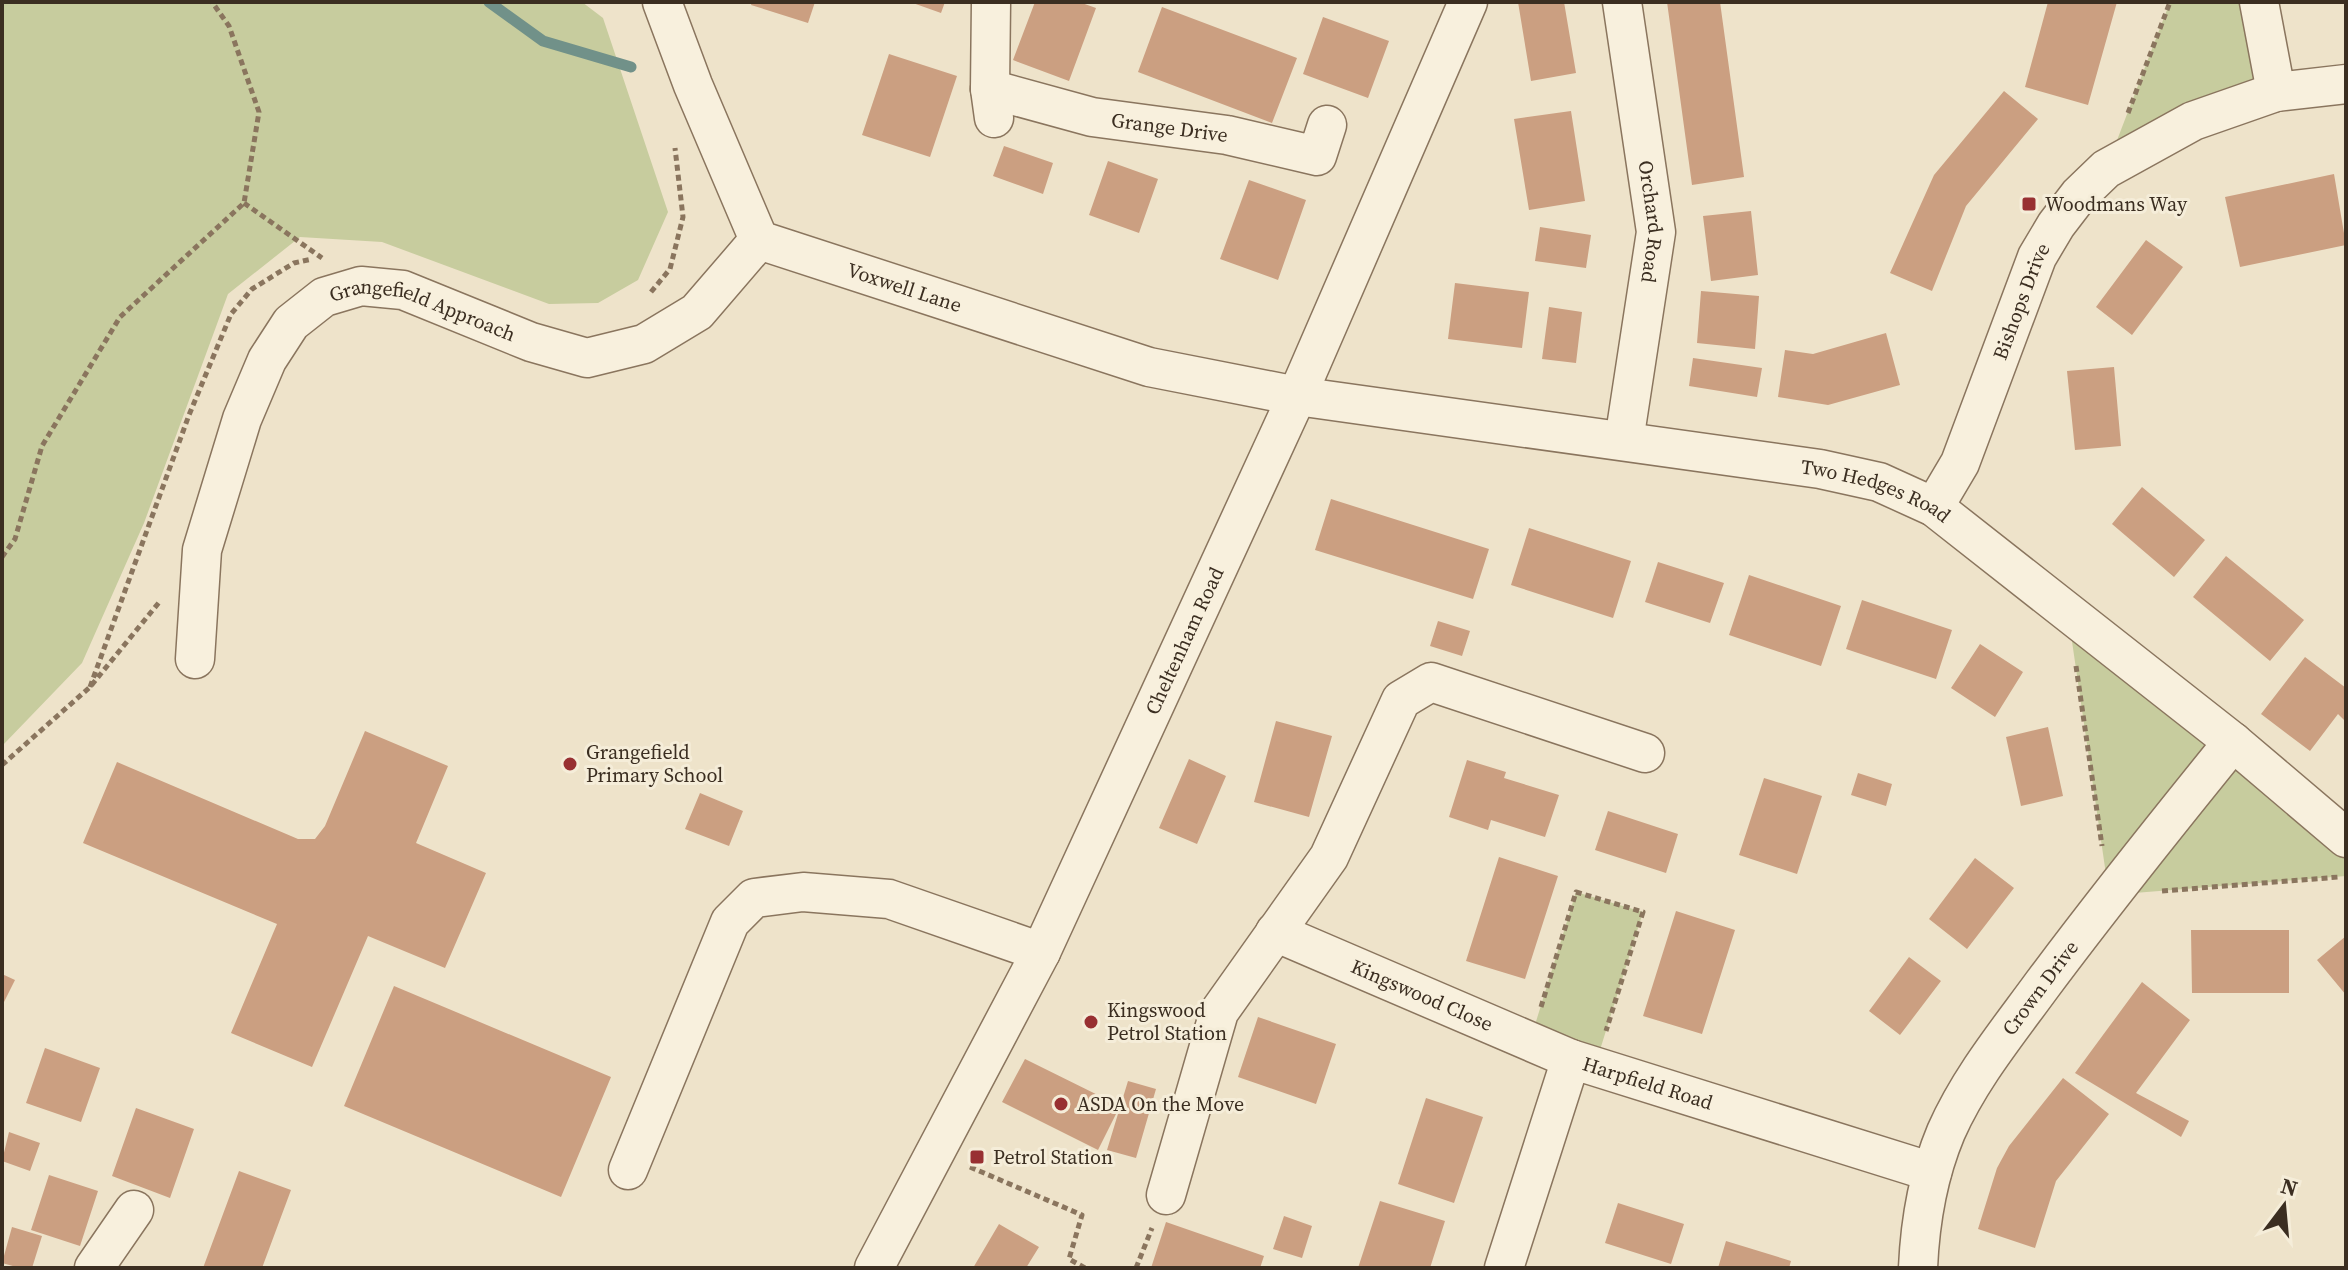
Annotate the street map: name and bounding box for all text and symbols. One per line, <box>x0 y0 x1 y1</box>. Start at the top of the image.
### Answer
street label: Grange Drive <box>1110 106 1230 149</box>
street label: Orchard Road <box>1632 158 1670 286</box>
place label: Woodmans Way <box>2045 190 2188 218</box>
marker: Woodmans Way <box>2020 195 2038 213</box>
street label: Bishops Drive <box>1986 237 2056 364</box>
street label: Voxwell Lane <box>843 256 965 319</box>
street label: Grangefield Approach <box>326 272 520 348</box>
street label: Two Hedges Road <box>1799 453 1957 529</box>
street label: Cheltenham Road <box>1138 562 1231 719</box>
place label: Grangefield Primary School <box>586 738 723 789</box>
marker: Grangefield Primary School <box>561 755 579 773</box>
street label: Crown Drive <box>1995 934 2085 1041</box>
street label: Kingswood Close <box>1347 952 1497 1038</box>
place label: Kingswood Petrol Station <box>1107 996 1227 1047</box>
marker: Kingswood Petrol Station <box>1082 1013 1100 1031</box>
street label: Harpfield Road <box>1579 1050 1717 1117</box>
place label: ASDA On the Move <box>1077 1090 1244 1118</box>
marker: ASDA On the Move <box>1052 1095 1070 1113</box>
place label: Petrol Station <box>993 1143 1113 1171</box>
marker: Petrol Station <box>968 1148 986 1166</box>
north arrow <box>2244 1166 2324 1246</box>
text: N <box>2278 1170 2301 1203</box>

